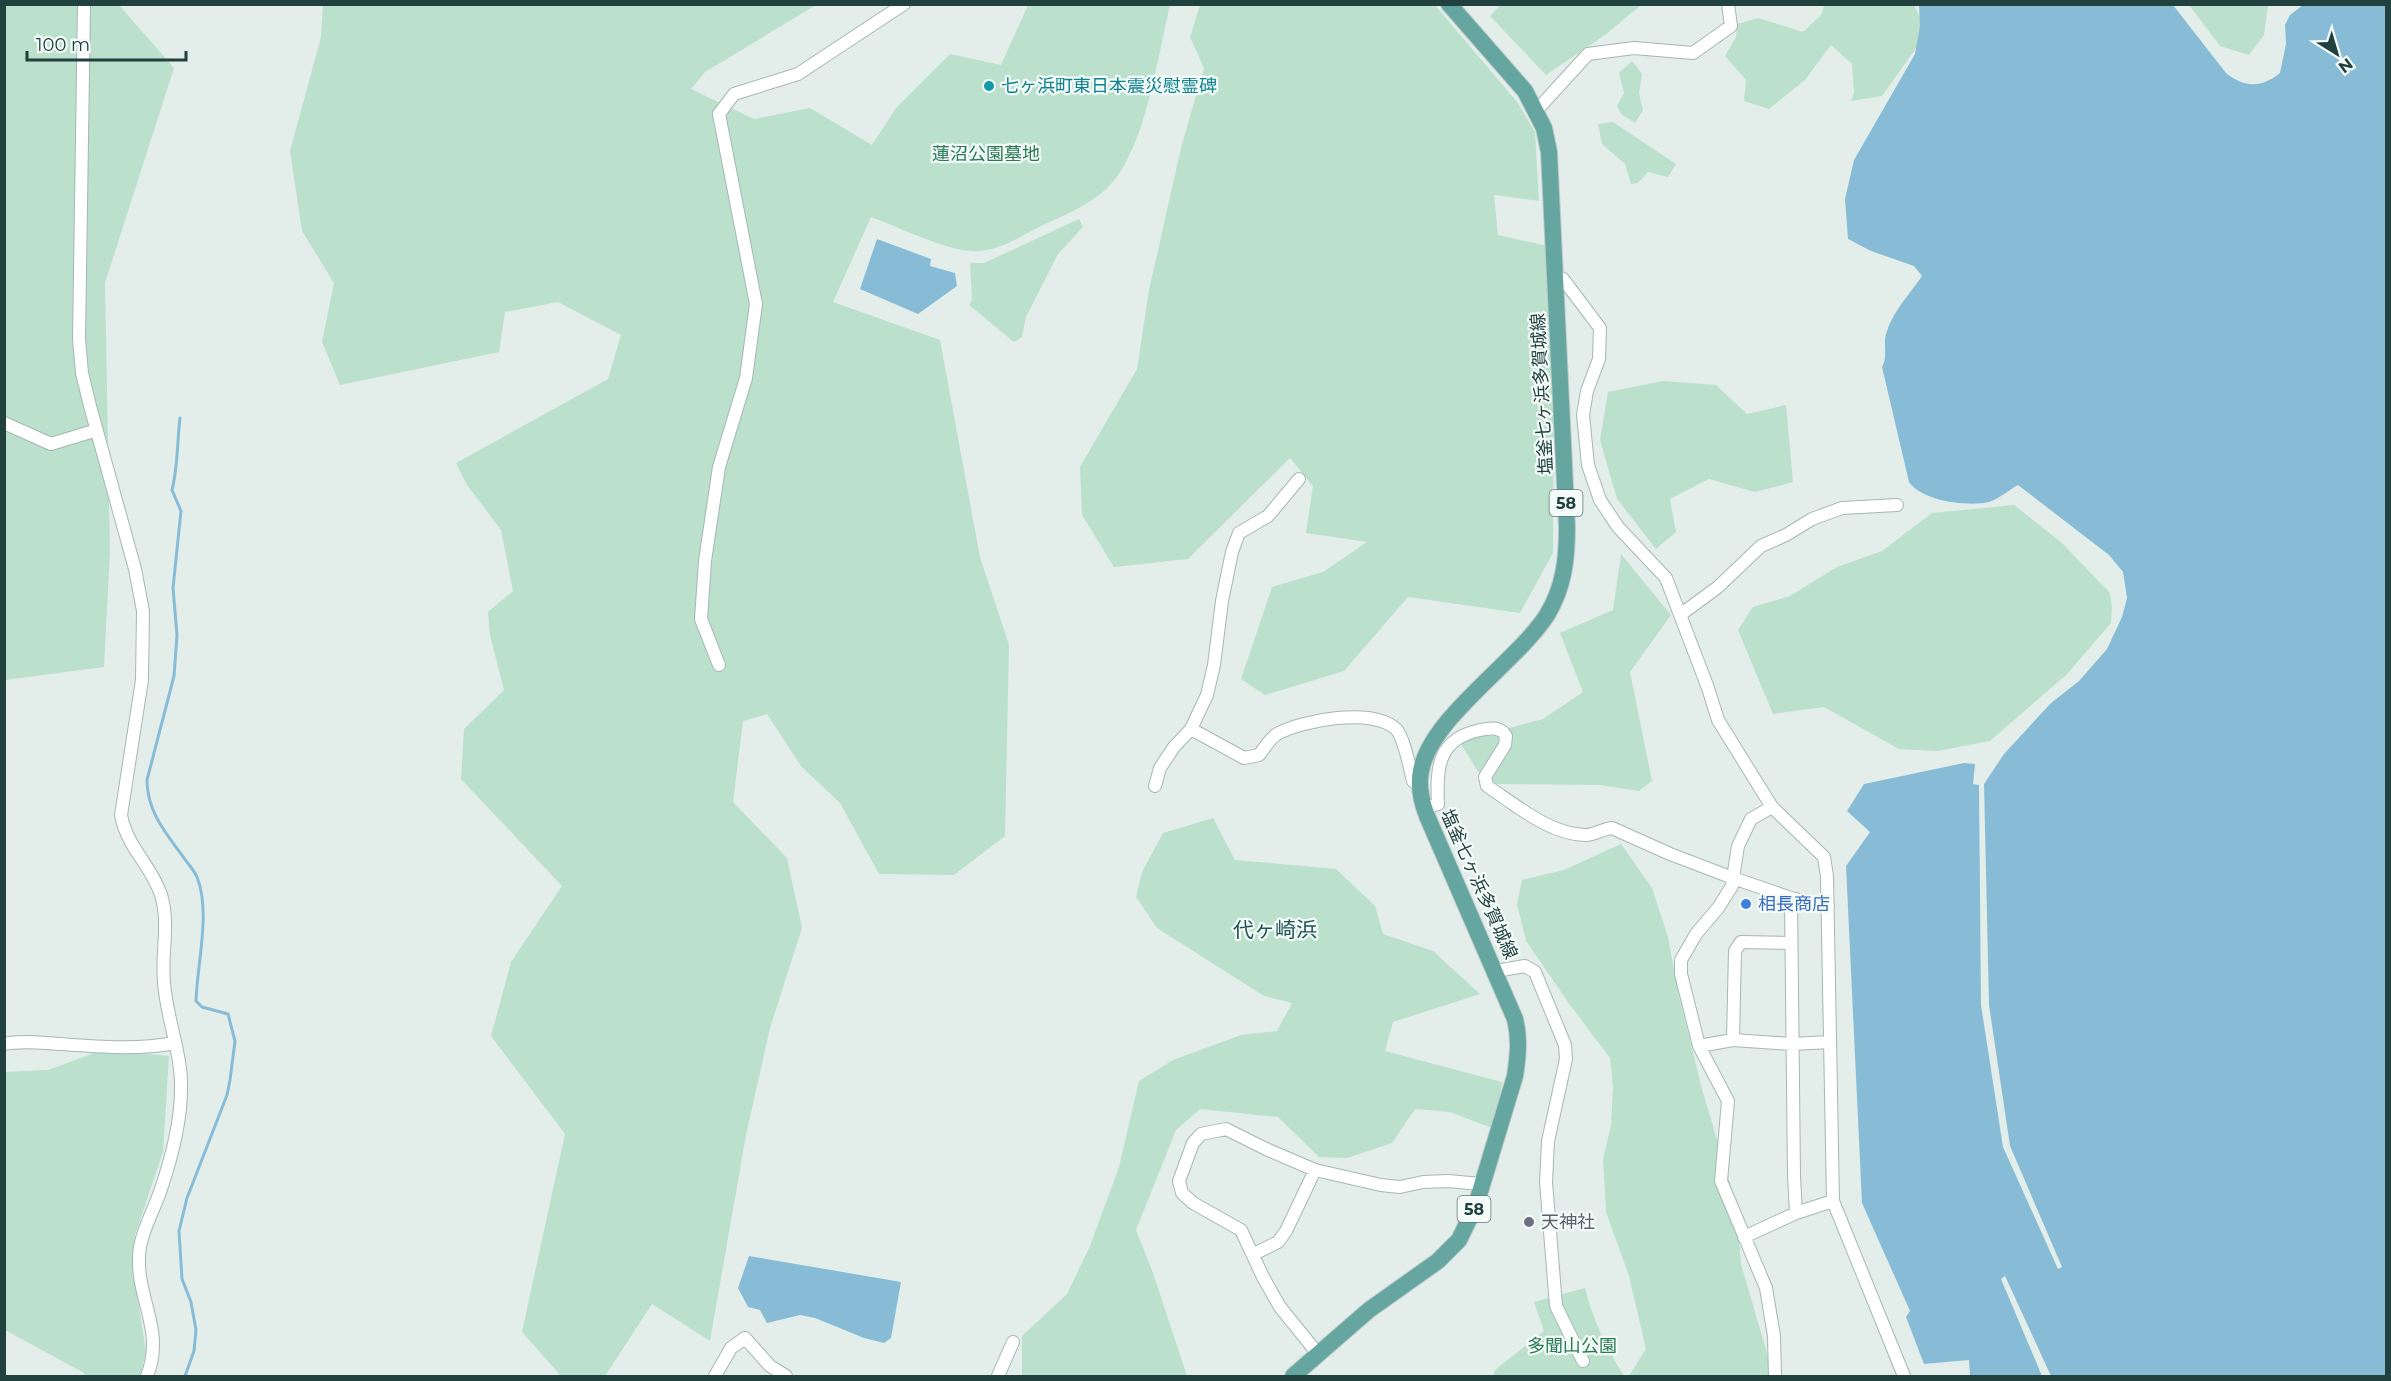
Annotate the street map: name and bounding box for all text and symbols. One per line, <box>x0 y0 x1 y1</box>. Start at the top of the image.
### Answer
scale bar <box>27 24 186 62</box>
north arrow <box>2307 24 2367 84</box>
text: 100 m <box>36 34 90 56</box>
text: N <box>2335 54 2357 77</box>
place label: 七ヶ浜町東日本震災慰霊碑 <box>1001 75 1217 97</box>
marker: 七ヶ浜町東日本震災慰霊碑 <box>982 79 996 93</box>
park label: 蓮沼公園墓地 <box>932 143 1040 165</box>
street label: 塩釜七ヶ浜多賀城線 <box>1527 313 1557 475</box>
road number: 58 <box>1550 490 1582 516</box>
street label: 塩釜七ヶ浜多賀城線 <box>1436 806 1522 962</box>
place label: 相長商店 <box>1758 893 1830 915</box>
marker: 相長商店 <box>1739 897 1753 911</box>
district label: 代ヶ崎浜 <box>1233 917 1317 942</box>
road number: 58 <box>1458 1196 1490 1222</box>
place label: 天神社 <box>1541 1211 1595 1233</box>
marker: 天神社 <box>1522 1215 1536 1229</box>
park label: 多聞山公園 <box>1527 1335 1617 1357</box>

